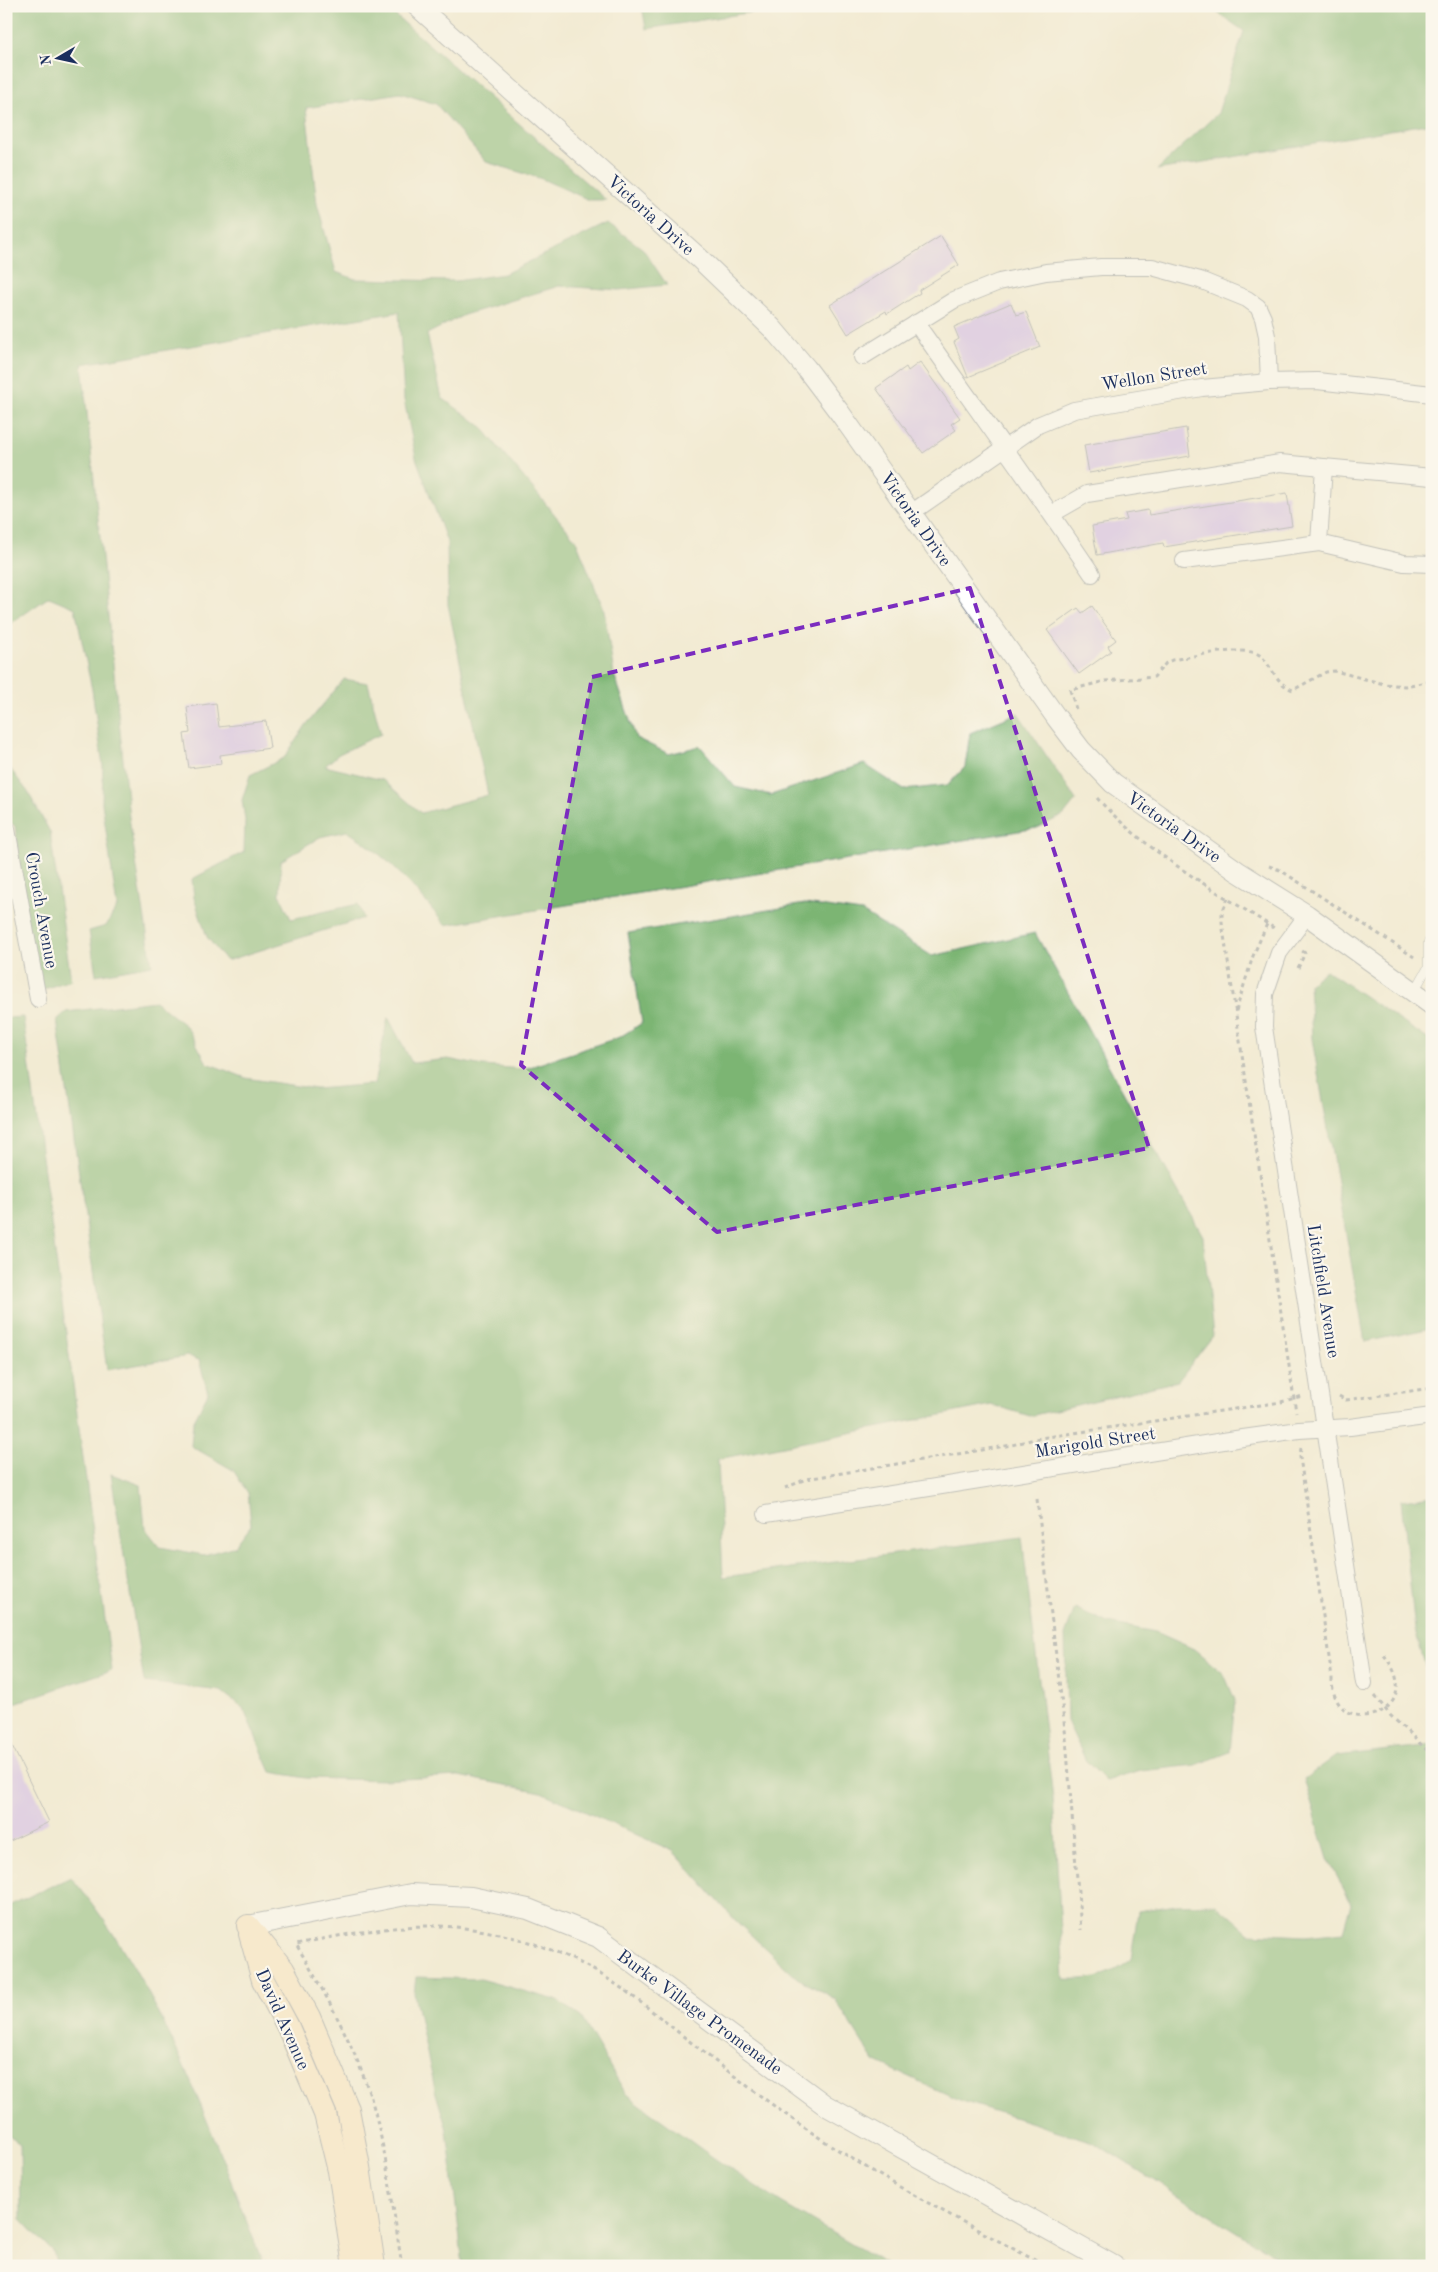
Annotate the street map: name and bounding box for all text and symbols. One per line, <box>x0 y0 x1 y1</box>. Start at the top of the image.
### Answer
north arrow <box>32 32 82 82</box>
text: N <box>38 53 54 66</box>
street label: Victoria Drive <box>603 172 697 259</box>
street label: Wellon Street <box>1100 360 1208 394</box>
street label: Victoria Drive <box>876 469 954 570</box>
street label: Victoria Drive <box>1123 789 1224 867</box>
street label: Crouch Avenue <box>22 851 60 970</box>
street label: Litchfield Avenue <box>1304 1223 1342 1359</box>
street label: Marigold Street <box>1034 1425 1157 1461</box>
street label: Burke Village Promenade <box>614 1947 785 2079</box>
street label: David Avenue <box>252 1966 312 2073</box>

